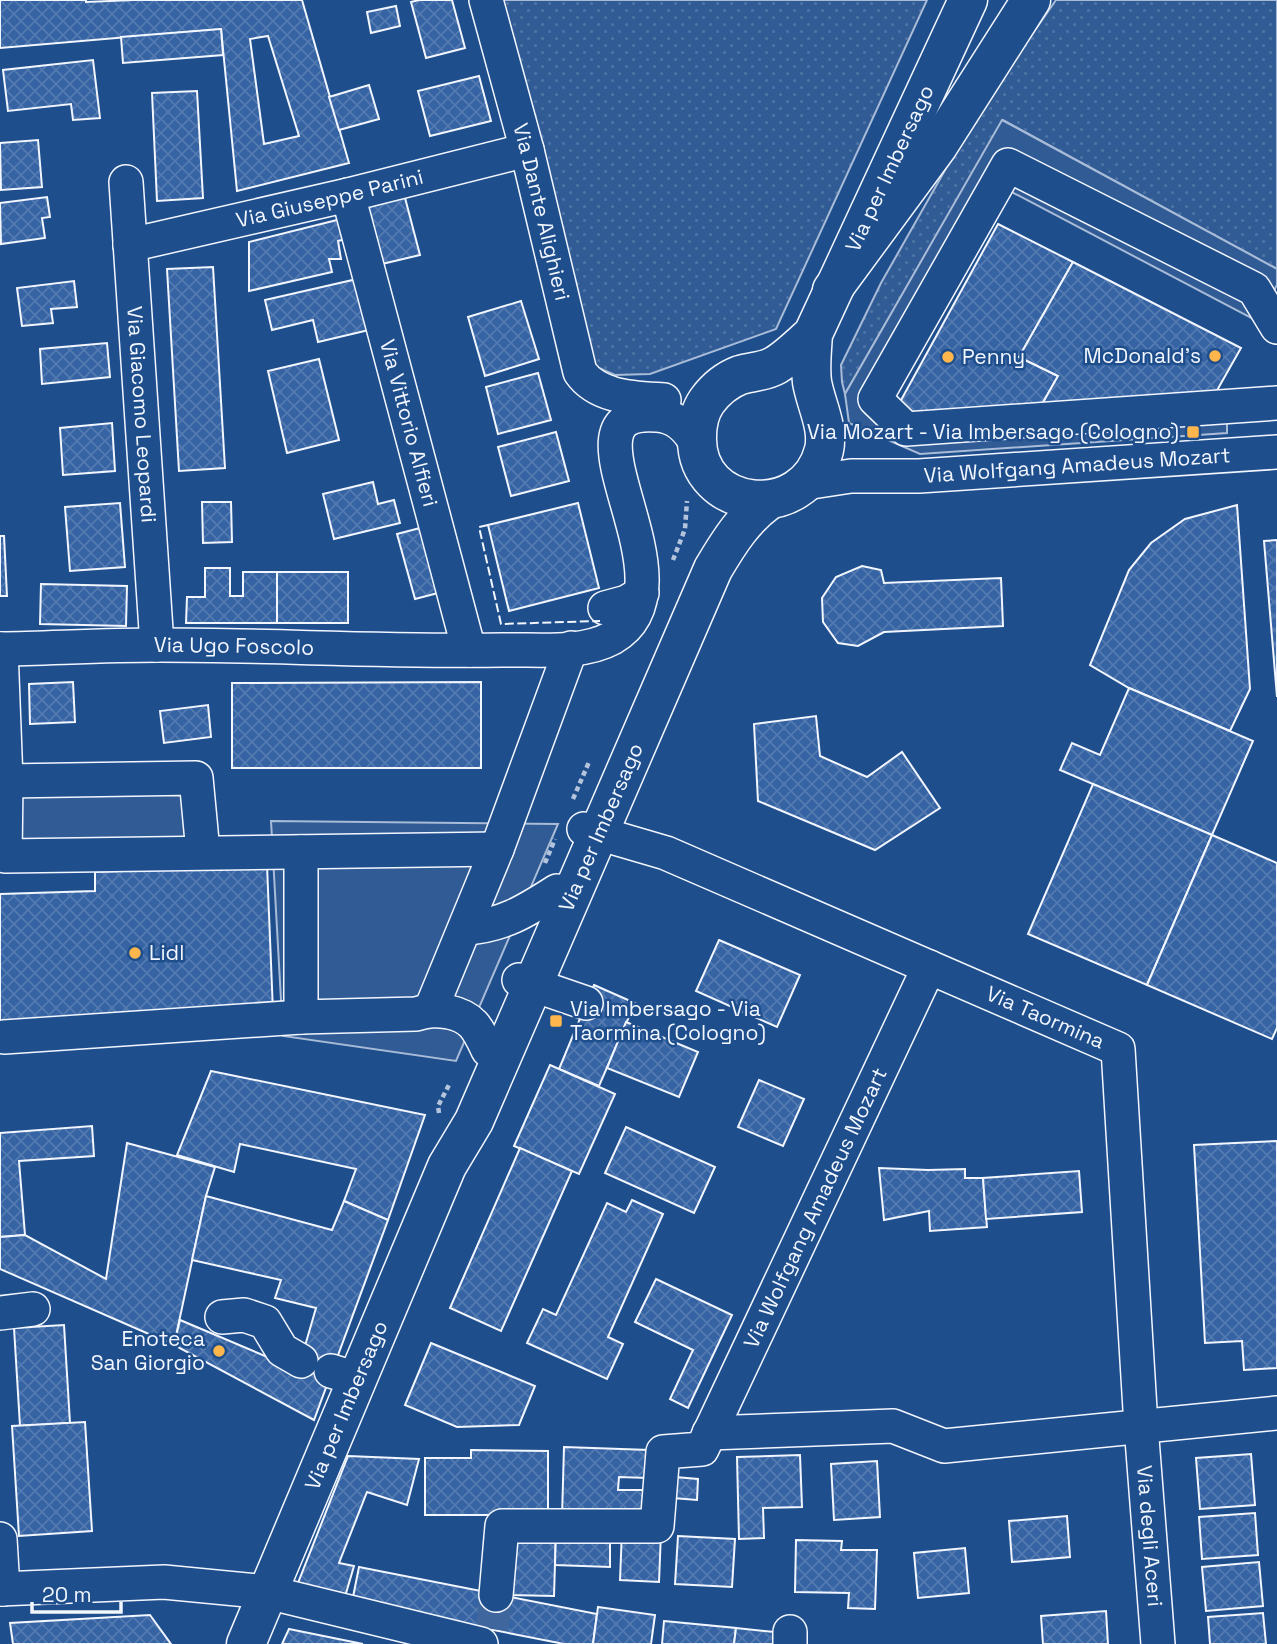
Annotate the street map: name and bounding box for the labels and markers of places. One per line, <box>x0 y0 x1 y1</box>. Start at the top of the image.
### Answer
place label: McDonald's <box>1083 342 1201 369</box>
place label: Penny <box>962 343 1025 370</box>
marker: McDonald's <box>1207 348 1223 364</box>
marker: Penny <box>940 349 956 365</box>
place label: Via Mozart - Via Imbersago (Cologno) <box>807 418 1179 445</box>
marker: Via Mozart - Via Imbersago (Cologno) <box>1185 424 1201 440</box>
place label: Lidl <box>149 939 184 966</box>
marker: Lidl <box>127 945 143 961</box>
place label: Via Imbersago - Via Taormina (Cologno) <box>570 995 766 1046</box>
marker: Via Imbersago - Via Taormina (Cologno) <box>548 1013 564 1029</box>
place label: Enoteca San Giorgio <box>91 1325 205 1376</box>
marker: Enoteca San Giorgio <box>211 1343 227 1359</box>

